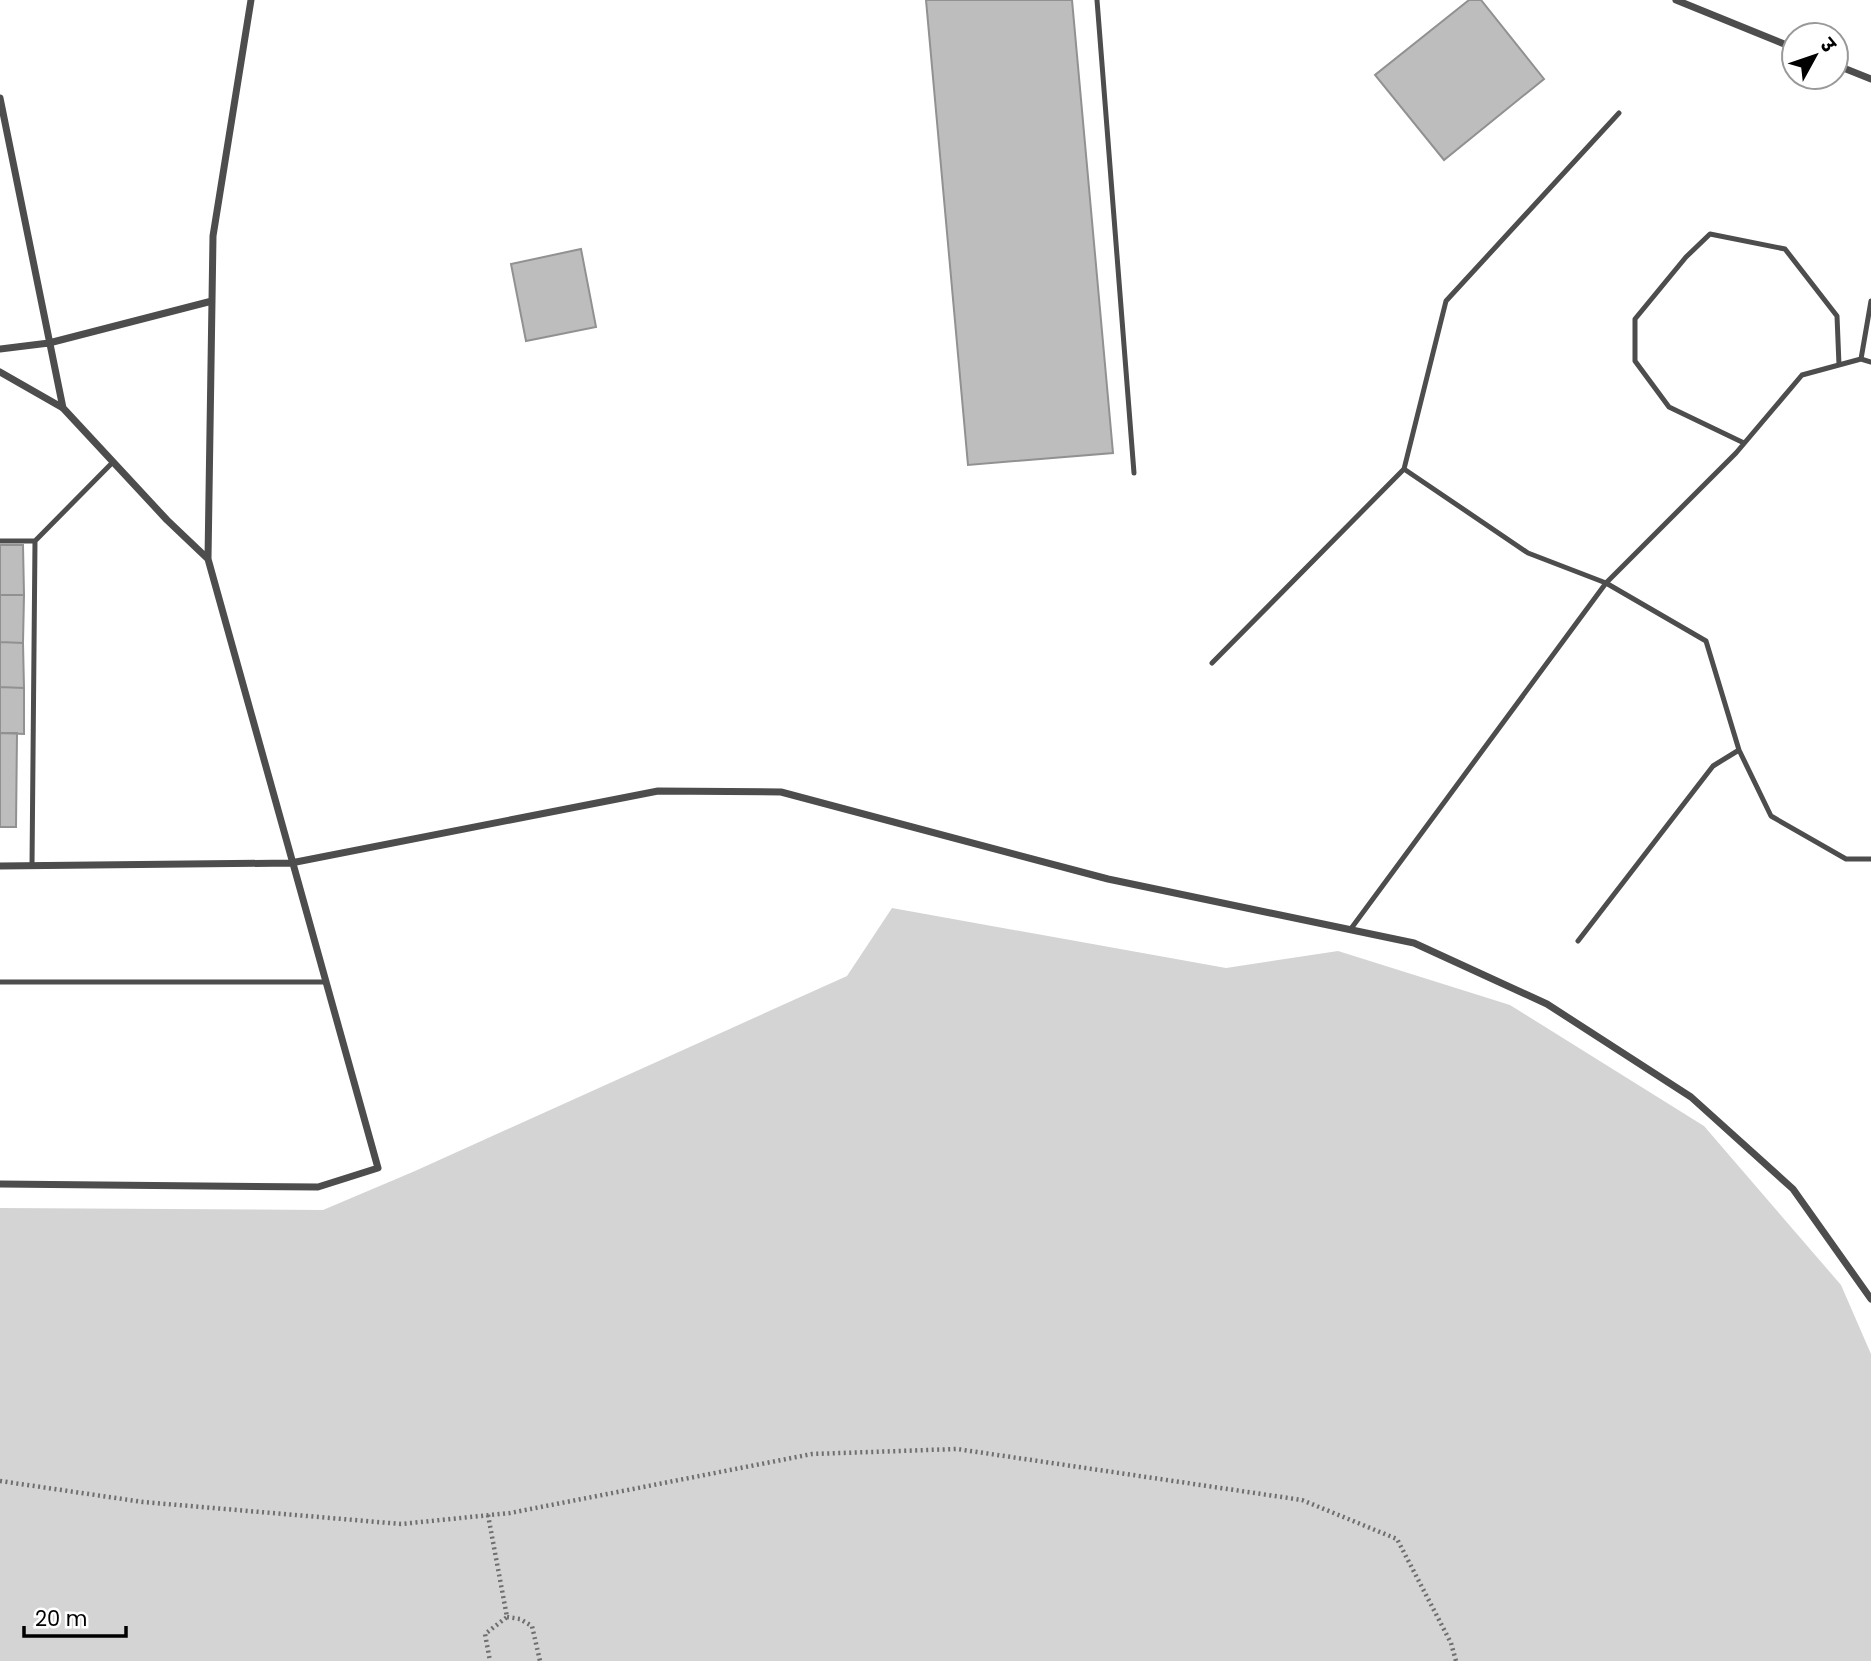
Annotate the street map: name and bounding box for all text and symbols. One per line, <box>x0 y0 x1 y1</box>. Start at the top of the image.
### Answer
north arrow <box>1780 21 1850 91</box>
text: उ <box>1813 32 1842 59</box>
scale bar <box>24 1594 126 1638</box>
text: 20 m <box>35 1604 88 1633</box>

